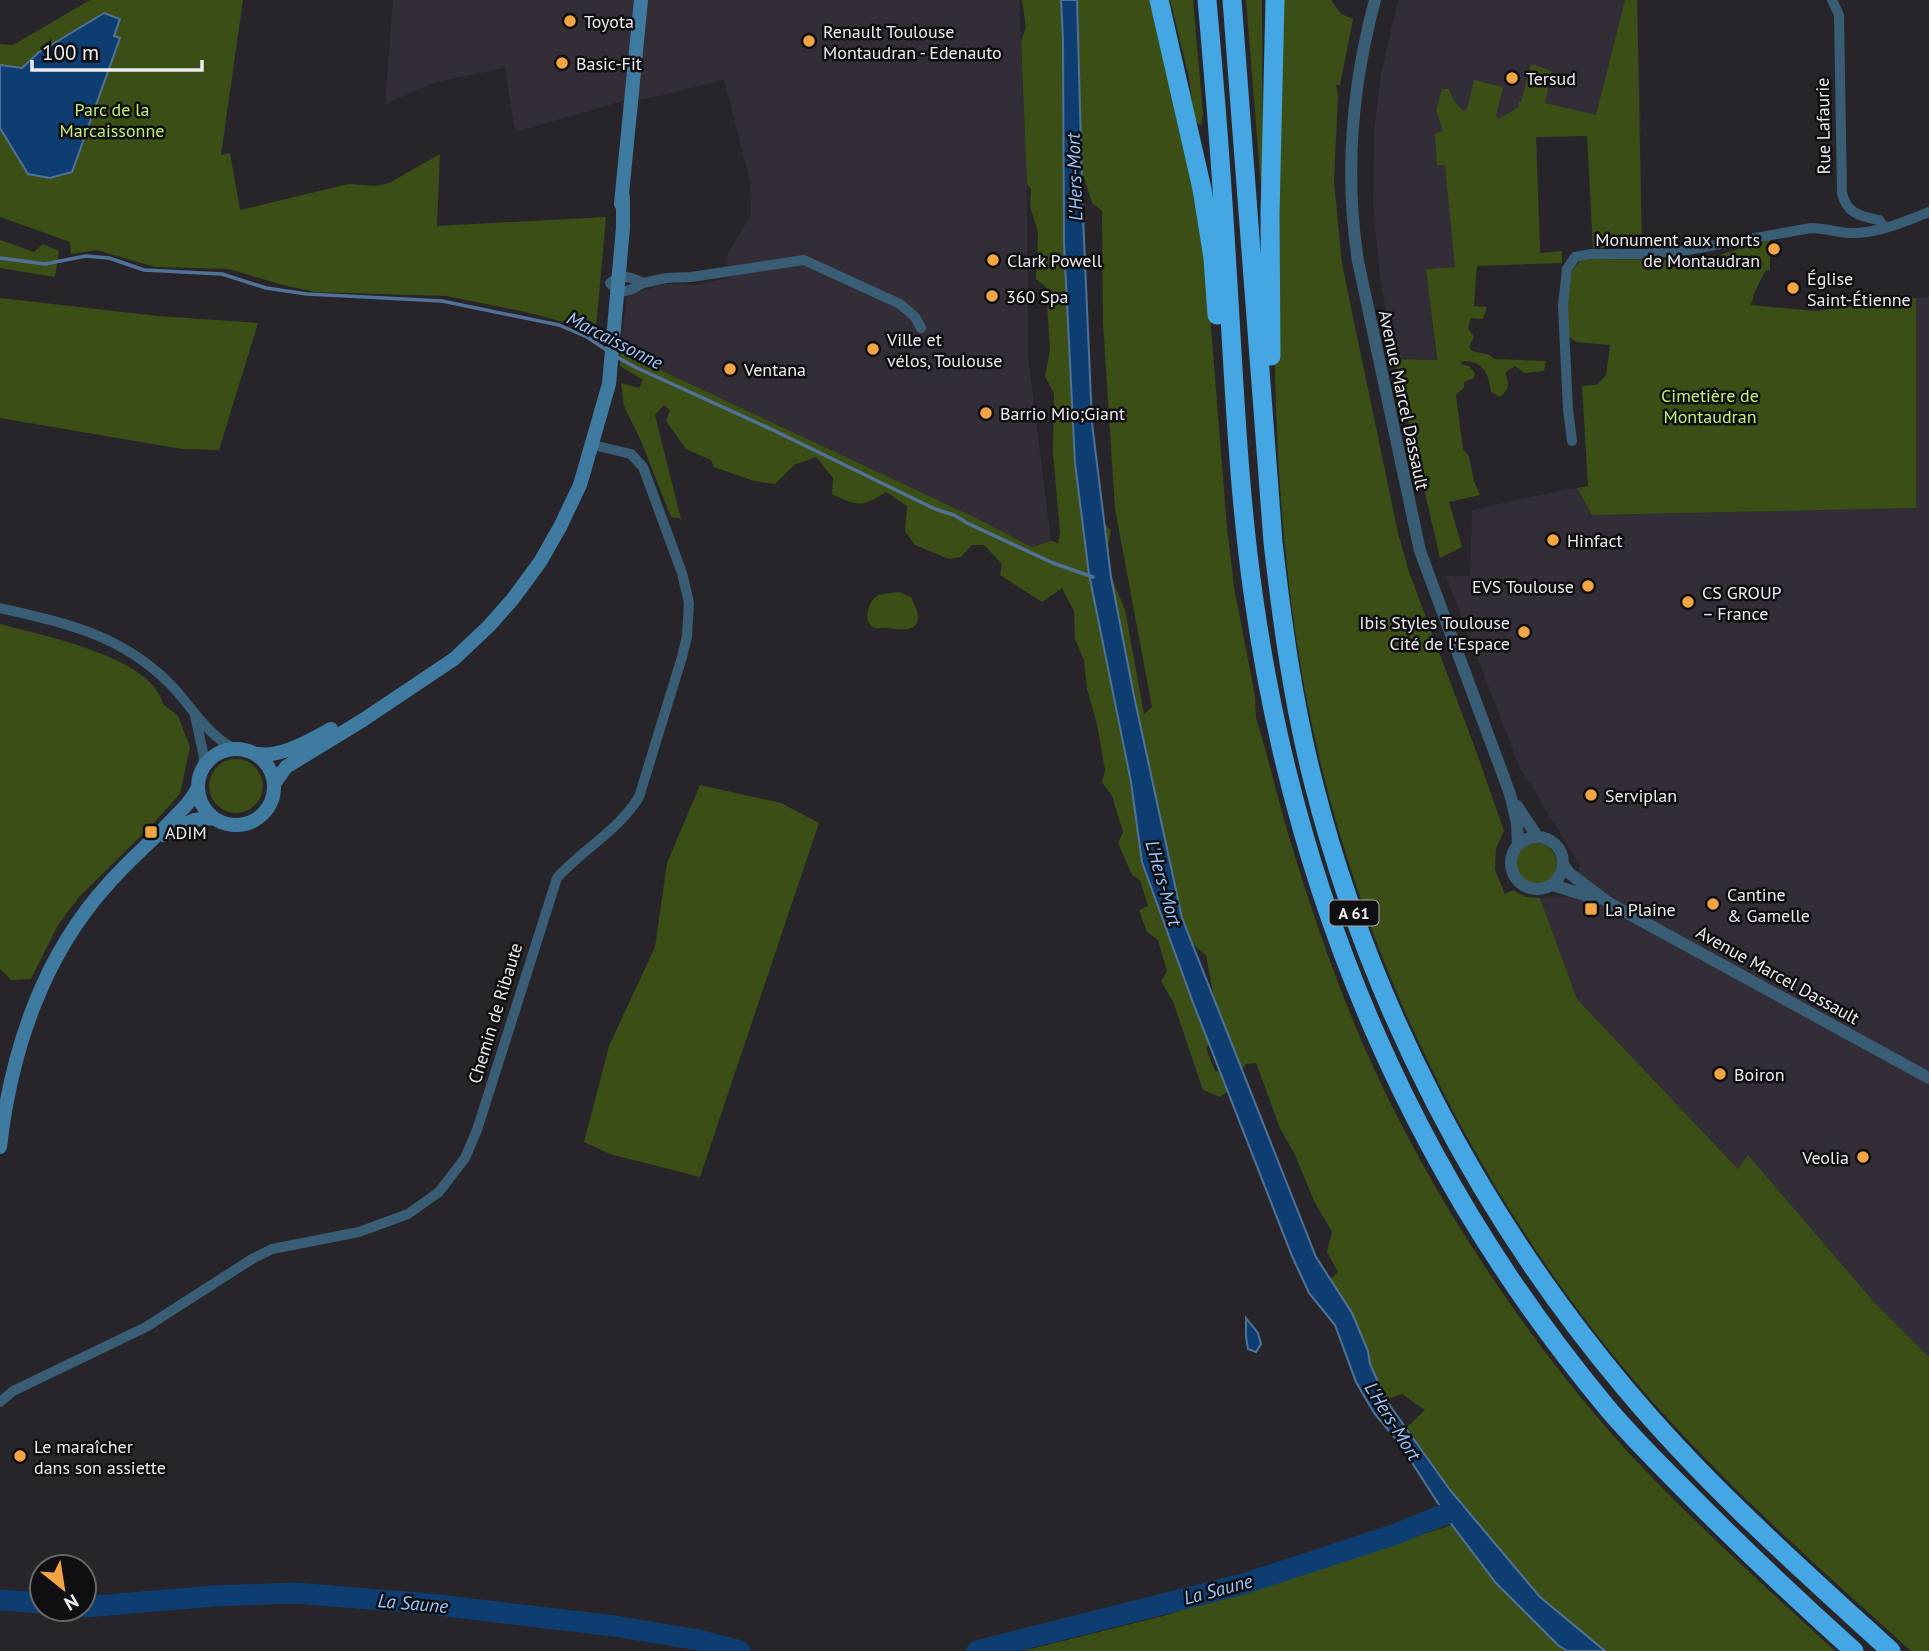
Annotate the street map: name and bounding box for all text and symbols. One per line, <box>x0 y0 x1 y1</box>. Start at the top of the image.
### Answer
place label: Toyota <box>584 10 634 33</box>
marker: Toyota <box>562 13 578 29</box>
place label: Renault Toulouse Montaudran - Edenauto <box>823 20 1002 64</box>
scale bar <box>32 28 201 72</box>
marker: Renault Toulouse Montaudran - Edenauto <box>801 33 817 49</box>
text: 100 m <box>42 39 99 66</box>
place label: Basic-Fit <box>576 52 642 75</box>
marker: Basic-Fit <box>554 55 570 71</box>
place label: Tersud <box>1526 67 1576 90</box>
marker: Tersud <box>1504 70 1520 86</box>
street label: Rue Lafaurie <box>1811 78 1835 174</box>
park label: Parc de la Marcaissonne <box>60 98 164 142</box>
water label: L'Hers-Mort <box>1060 132 1088 221</box>
place label: Monument aux morts de Montaudran <box>1595 228 1760 272</box>
marker: Monument aux morts de Montaudran <box>1766 241 1782 257</box>
place label: Clark Powell <box>1007 249 1103 272</box>
marker: Clark Powell <box>985 252 1001 268</box>
place label: Église Saint-Étienne <box>1807 267 1911 311</box>
marker: Église Saint-Étienne <box>1785 280 1801 296</box>
place label: 360 Spa <box>1006 285 1068 308</box>
marker: 360 Spa <box>984 288 1000 304</box>
water label: Marcaissonne <box>563 306 667 375</box>
street label: Avenue Marcel Dassault <box>1374 308 1434 492</box>
place label: Ville et vélos, Toulouse <box>886 328 1002 372</box>
marker: Ville et vélos, Toulouse <box>865 341 881 357</box>
place label: Ventana <box>743 358 806 381</box>
marker: Ventana <box>722 361 738 377</box>
park label: Cimetière de Montaudran <box>1661 384 1759 428</box>
place label: Barrio Mio;Giant <box>1000 402 1125 425</box>
marker: Barrio Mio;Giant <box>978 405 994 421</box>
place label: Hinfact <box>1567 529 1623 552</box>
marker: Hinfact <box>1545 532 1561 548</box>
place label: EVS Toulouse <box>1472 575 1574 598</box>
marker: EVS Toulouse <box>1580 578 1596 594</box>
place label: CS GROUP – France <box>1702 581 1782 625</box>
marker: CS GROUP – France <box>1680 594 1696 610</box>
place label: Ibis Styles Toulouse Cité de l'Espace <box>1359 611 1510 655</box>
marker: Ibis Styles Toulouse Cité de l'Espace <box>1516 624 1532 640</box>
place label: Serviplan <box>1605 784 1677 807</box>
marker: Serviplan <box>1583 787 1599 803</box>
place label: ADIM <box>165 821 207 844</box>
marker: ADIM <box>143 824 159 840</box>
water label: L'Hers-Mort <box>1140 837 1188 930</box>
place label: Cantine & Gamelle <box>1727 883 1810 927</box>
marker: Cantine & Gamelle <box>1705 896 1721 912</box>
place label: La Plaine <box>1605 898 1676 921</box>
road number: A 61 <box>1330 900 1378 925</box>
marker: La Plaine <box>1583 901 1599 917</box>
street label: Avenue Marcel Dassault <box>1692 921 1864 1029</box>
street label: Chemin de Ribaute <box>463 940 527 1086</box>
place label: Boiron <box>1734 1063 1785 1086</box>
marker: Boiron <box>1712 1066 1728 1082</box>
place label: Veolia <box>1801 1146 1849 1169</box>
marker: Veolia <box>1855 1149 1871 1165</box>
water label: L'Hers-Mort <box>1359 1377 1427 1466</box>
place label: Le maraîcher dans son assiette <box>34 1435 166 1479</box>
marker: Le maraîcher dans son assiette <box>12 1448 28 1464</box>
north arrow <box>28 1553 98 1623</box>
water label: La Saune <box>1181 1568 1255 1610</box>
water label: La Saune <box>377 1588 449 1618</box>
text: N <box>60 1589 83 1616</box>

